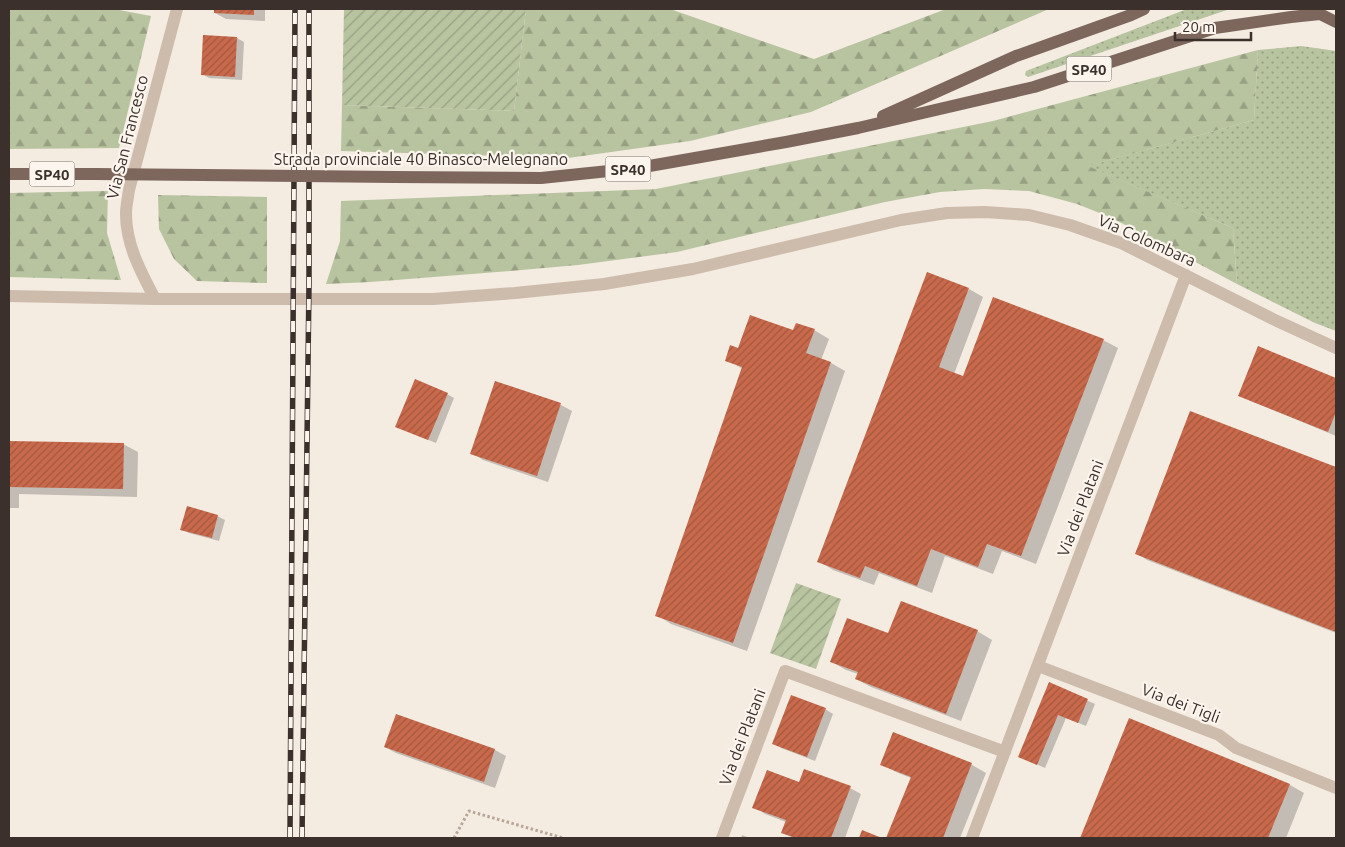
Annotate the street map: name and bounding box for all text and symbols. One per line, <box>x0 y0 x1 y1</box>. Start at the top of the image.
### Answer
scale bar <box>1175 10 1251 42</box>
text: 20 m <box>1182 18 1215 35</box>
road number: SP40 <box>1066 56 1112 82</box>
street label: Via San Francesco <box>103 73 151 201</box>
street label: Strada provinciale 40 Binasco-Melegnano <box>274 150 568 168</box>
road number: SP40 <box>606 156 650 182</box>
road number: SP40 <box>30 162 74 186</box>
street label: Via Colombara <box>1095 210 1199 270</box>
street label: Via dei Platani <box>1053 457 1107 559</box>
street label: Via dei Tigli <box>1139 680 1223 726</box>
street label: Via dei Platani <box>715 686 769 788</box>

